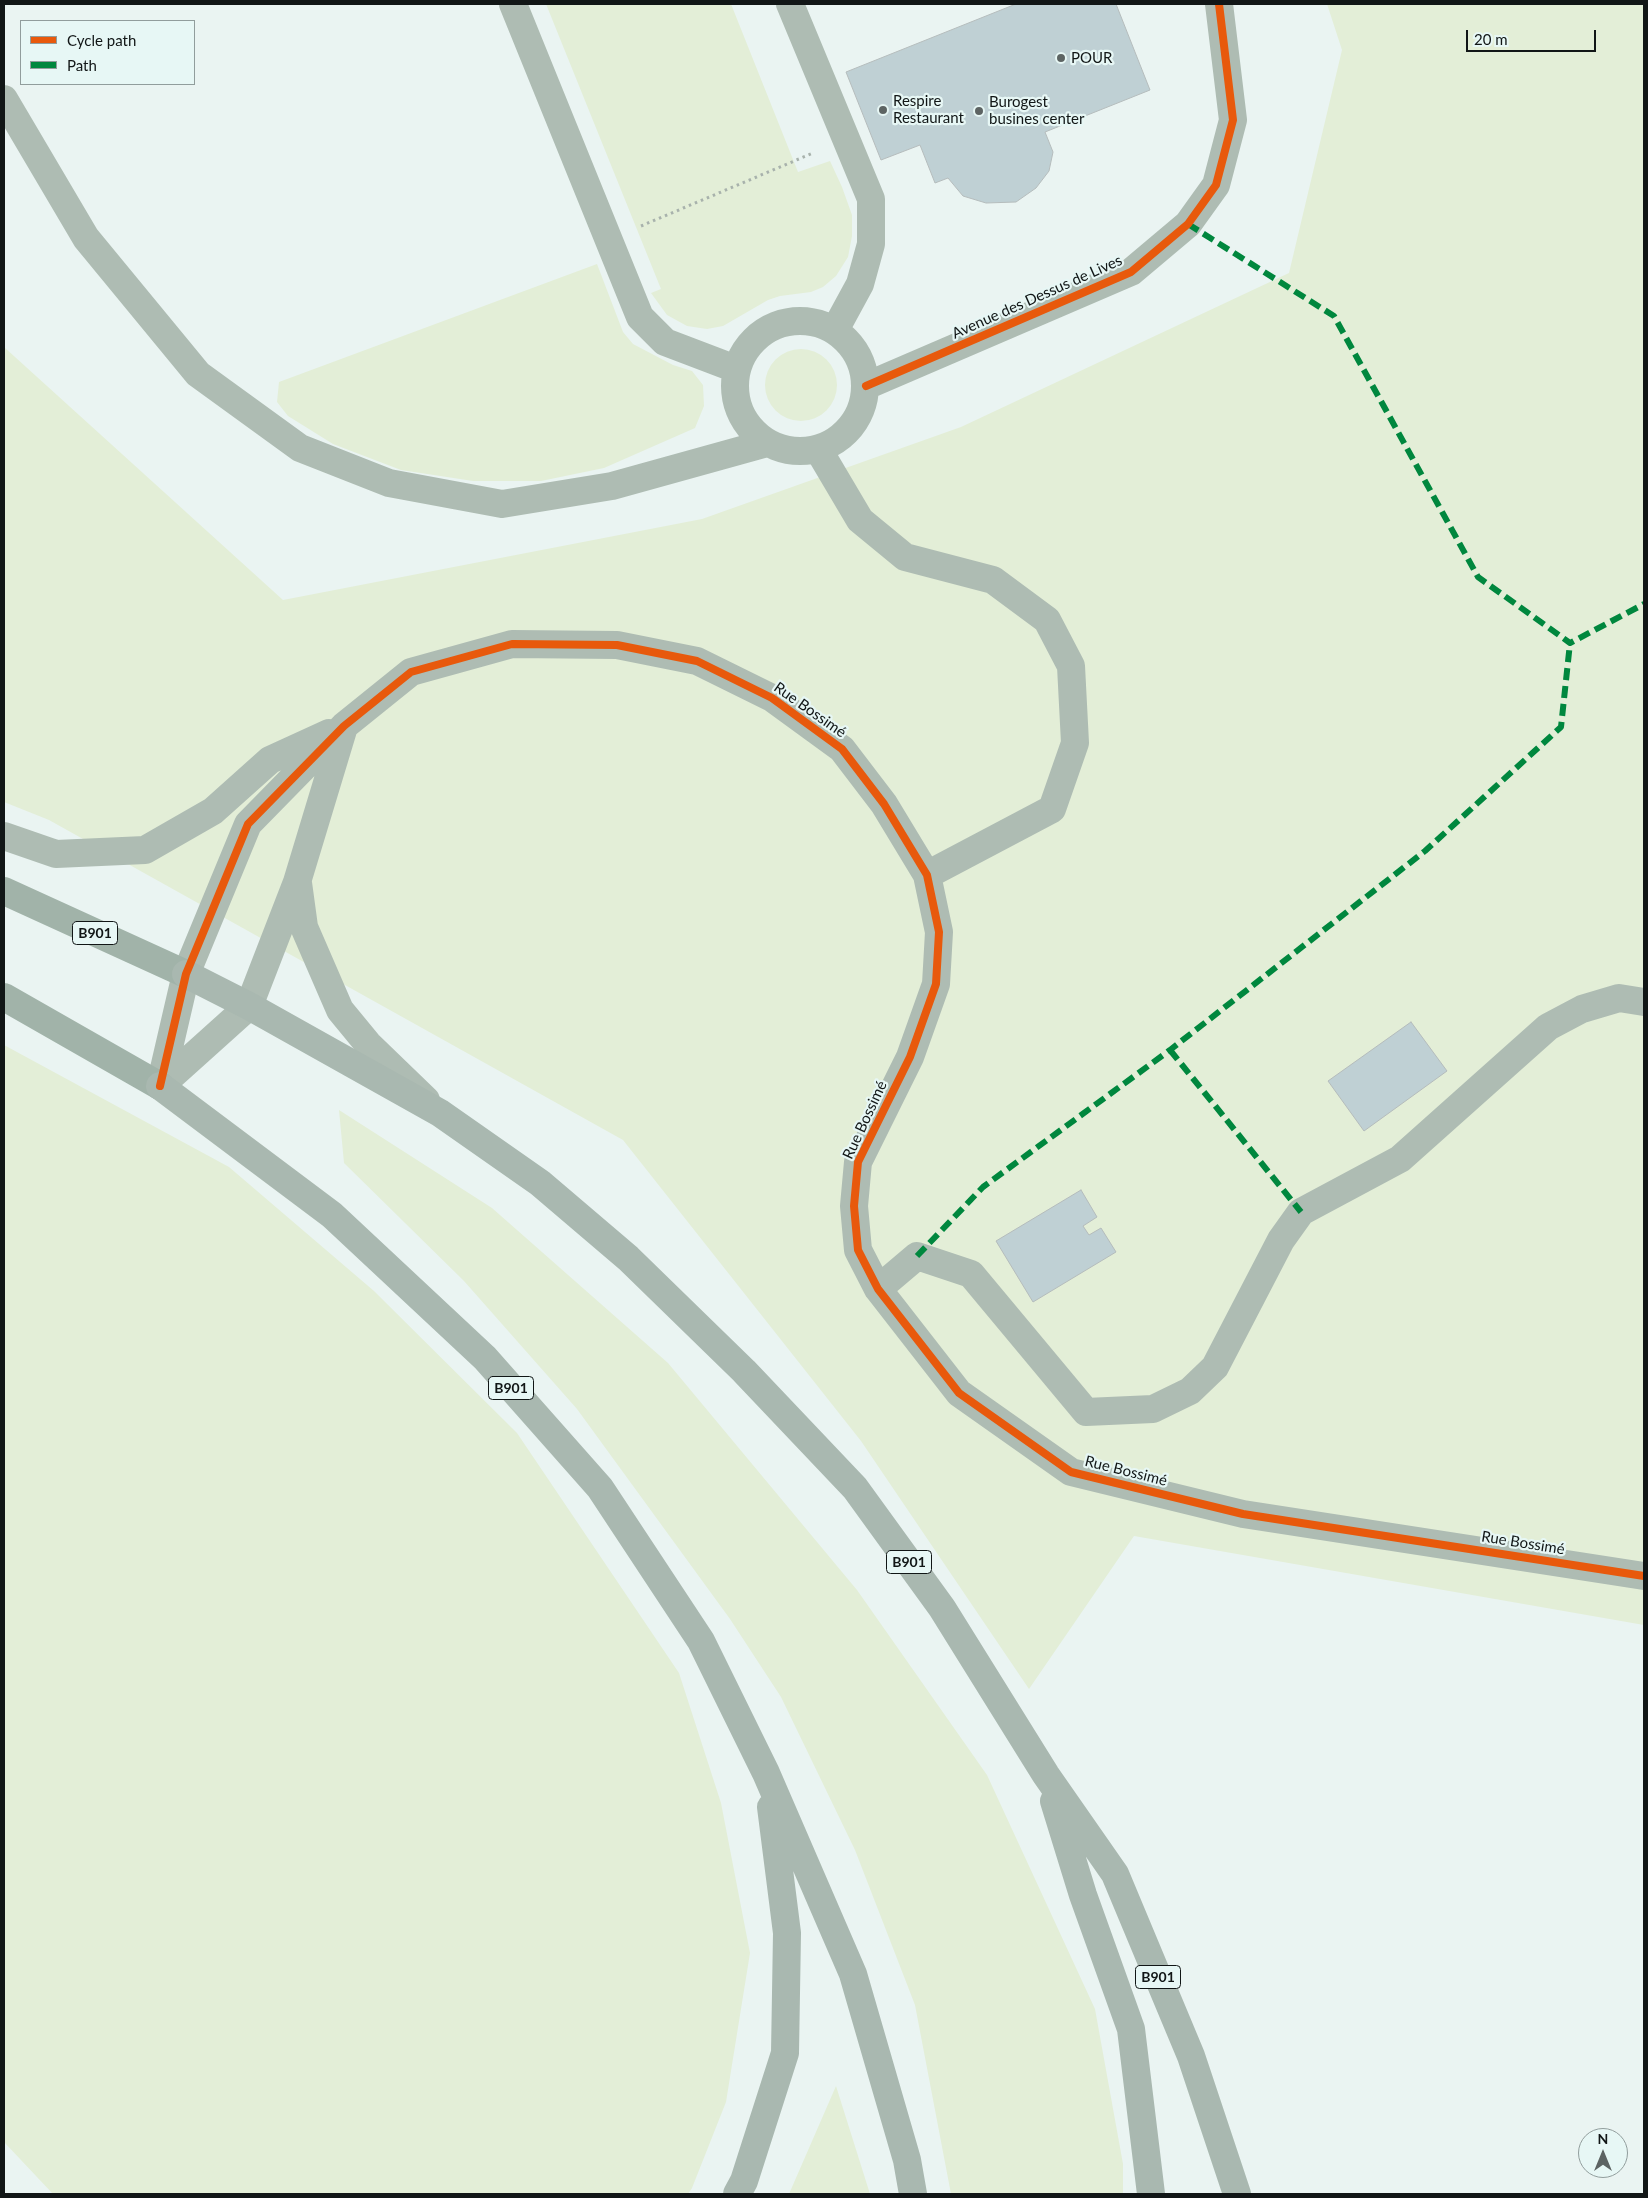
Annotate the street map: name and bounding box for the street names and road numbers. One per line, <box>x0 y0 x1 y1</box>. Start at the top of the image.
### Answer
street label: Avenue des Dessus de Lives <box>949 251 1125 343</box>
street label: Rue Bossimé <box>770 678 850 742</box>
road number: B901 <box>72 921 118 944</box>
street label: Rue Bossimé <box>839 1078 891 1162</box>
road number: B901 <box>488 1376 534 1400</box>
street label: Rue Bossimé <box>1083 1452 1169 1490</box>
street label: Rue Bossimé <box>1480 1528 1566 1558</box>
road number: B901 <box>886 1550 932 1574</box>
road number: B901 <box>1136 1965 1180 1988</box>

